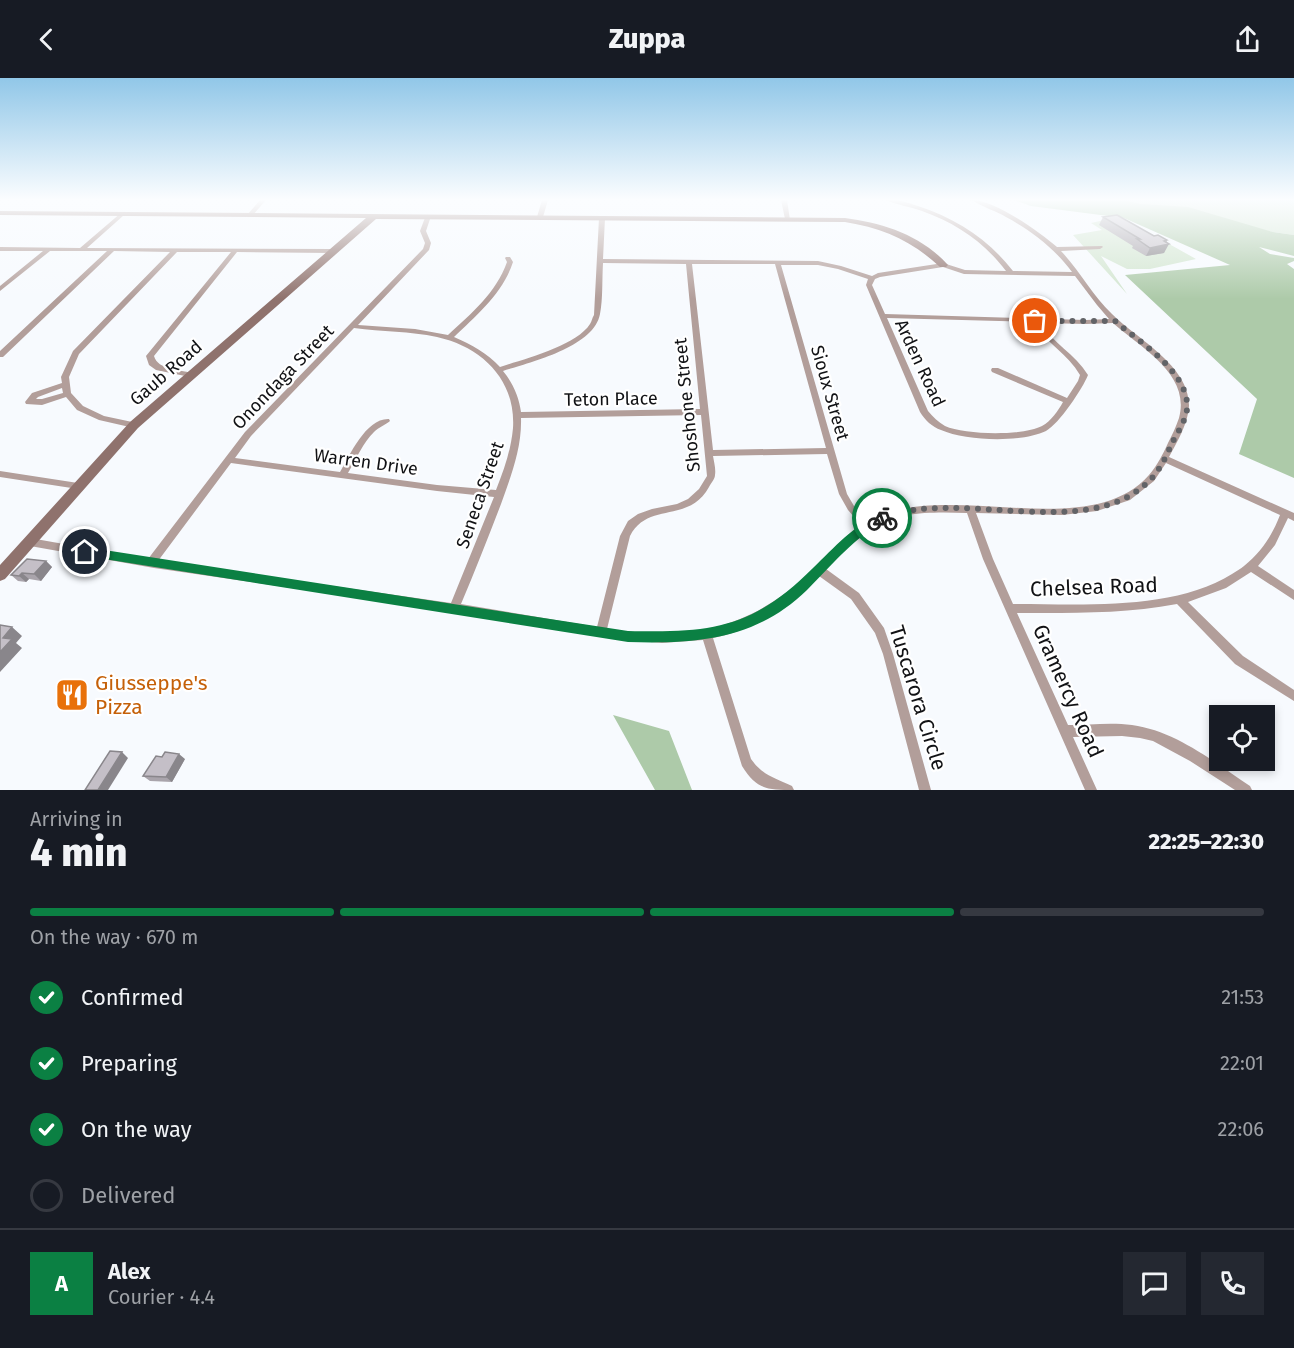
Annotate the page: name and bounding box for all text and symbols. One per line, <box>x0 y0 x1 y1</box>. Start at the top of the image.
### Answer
icon: back <box>30 23 63 56</box>
text: Zuppa <box>609 23 685 55</box>
icon: share <box>1231 23 1264 56</box>
pin <box>1009 295 1060 346</box>
icon: bag <box>1018 304 1051 337</box>
street label: Arden Road <box>890 316 950 410</box>
street label: Onondaga Street <box>228 320 339 434</box>
street label: Gaub Road <box>125 336 207 410</box>
street label: Shoshone Street <box>669 337 705 473</box>
street label: Sioux Street <box>806 343 854 444</box>
street label: Teton Place <box>564 387 658 411</box>
street label: Seneca Street <box>451 438 509 551</box>
street label: Warren Drive <box>313 444 419 480</box>
courier <box>852 488 912 548</box>
icon: bike <box>866 502 899 535</box>
pin <box>59 526 110 577</box>
icon: home <box>68 535 101 568</box>
street label: Chelsea Road <box>1030 572 1158 602</box>
street label: Gramercy Road <box>1027 620 1109 762</box>
street label: Tuscarora Circle <box>884 622 952 774</box>
place label: Giusseppe's Pizza <box>95 670 208 720</box>
restaurant icon: Giusseppe's Pizza <box>54 677 90 713</box>
map controls <box>1209 705 1275 771</box>
button: locate <box>1209 705 1275 771</box>
text: Arriving in <box>30 807 123 831</box>
text: 22:25–22:30 <box>1148 828 1264 855</box>
text: 4 min <box>30 830 128 876</box>
text: On the way · 670 m <box>30 925 198 949</box>
icon: check <box>30 981 63 1014</box>
text: Confirmed <box>81 984 184 1011</box>
text: 21:53 <box>1221 985 1264 1009</box>
icon: check <box>30 1047 63 1080</box>
text: Preparing <box>81 1050 177 1077</box>
text: 22:01 <box>1220 1051 1264 1075</box>
icon: check <box>30 1113 63 1146</box>
text: On the way <box>81 1116 192 1143</box>
text: 22:06 <box>1218 1117 1264 1141</box>
text: Delivered <box>81 1182 176 1209</box>
button: chat <box>1123 1252 1186 1315</box>
button: phone <box>1201 1252 1264 1315</box>
text: Alex <box>108 1258 151 1285</box>
text: A <box>55 1270 68 1297</box>
text: Courier · 4.4 <box>108 1285 215 1309</box>

